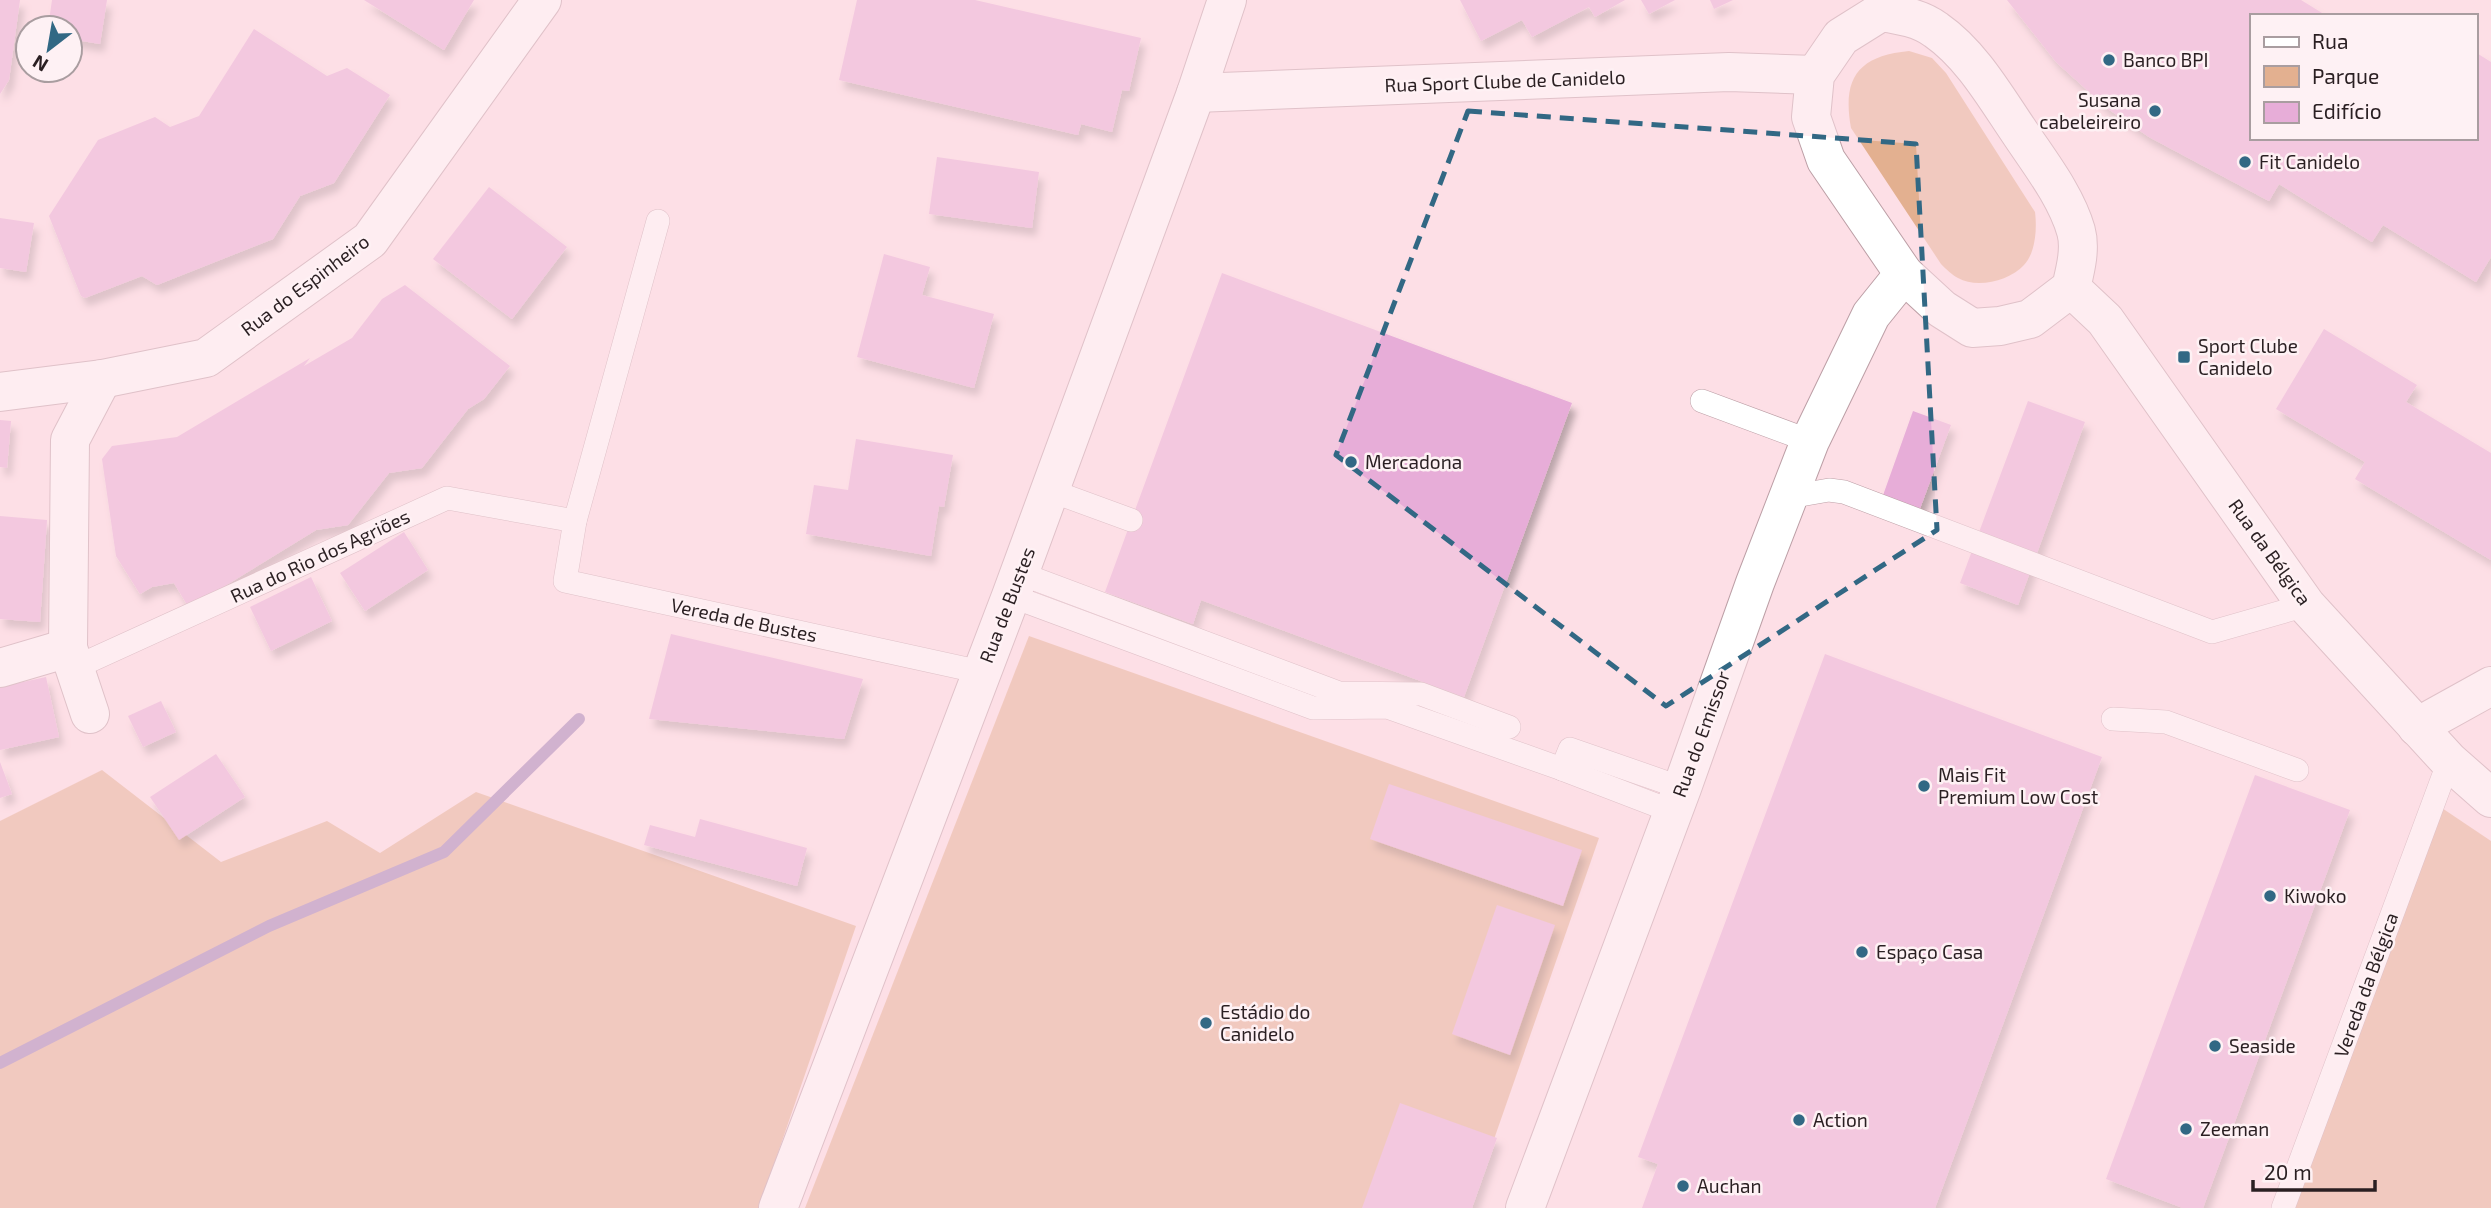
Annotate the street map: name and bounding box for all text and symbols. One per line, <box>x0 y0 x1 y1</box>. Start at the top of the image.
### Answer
north arrow <box>14 14 84 84</box>
legend <box>2250 14 2477 140</box>
text: Rua <box>2312 28 2348 53</box>
place label: Banco BPI <box>2123 48 2208 71</box>
text: N <box>28 51 52 77</box>
marker: Banco BPI <box>2101 52 2117 68</box>
text: Parque <box>2312 63 2379 88</box>
street label: Rua Sport Clube de Canidelo <box>1384 65 1626 96</box>
place label: Susana cabeleireiro <box>2039 88 2141 133</box>
text: Edifício <box>2312 98 2382 123</box>
marker: Susana cabeleireiro <box>2147 103 2163 119</box>
place label: Fit Canidelo <box>2259 150 2360 173</box>
marker: Fit Canidelo <box>2237 154 2253 170</box>
street label: Rua do Espinheiro <box>236 229 373 340</box>
place label: Sport Clube Canidelo <box>2198 334 2298 379</box>
marker: Sport Clube Canidelo <box>2176 349 2192 365</box>
place label: Mercadona <box>1365 450 1462 473</box>
marker: Mercadona <box>1343 454 1359 470</box>
street label: Rua da Bélgica <box>2224 494 2317 609</box>
street label: Rua do Rio dos Agriões <box>226 504 413 607</box>
street label: Rua de Bustes <box>974 544 1039 666</box>
street label: Vereda de Bustes <box>669 593 819 646</box>
street label: Rua do Emissor <box>1667 667 1734 800</box>
place label: Mais Fit Premium Low Cost <box>1938 763 2098 808</box>
marker: Mais Fit Premium Low Cost <box>1916 778 1932 794</box>
place label: Kiwoko <box>2284 884 2347 907</box>
marker: Kiwoko <box>2262 888 2278 904</box>
street label: Vereda da Bélgica <box>2329 909 2402 1060</box>
place label: Espaço Casa <box>1876 940 1983 964</box>
marker: Espaço Casa <box>1854 944 1870 960</box>
place label: Estádio do Canidelo <box>1220 1000 1310 1045</box>
marker: Estádio do Canidelo <box>1198 1015 1214 1031</box>
place label: Seaside <box>2229 1034 2296 1057</box>
marker: Seaside <box>2207 1038 2223 1054</box>
place label: Action <box>1813 1108 1868 1131</box>
marker: Action <box>1791 1112 1807 1128</box>
place label: Zeeman <box>2200 1117 2269 1140</box>
marker: Zeeman <box>2178 1121 2194 1137</box>
scale bar <box>2253 1148 2376 1192</box>
text: 20 m <box>2264 1159 2312 1184</box>
place label: Auchan <box>1697 1174 1761 1197</box>
marker: Auchan <box>1675 1178 1691 1194</box>

